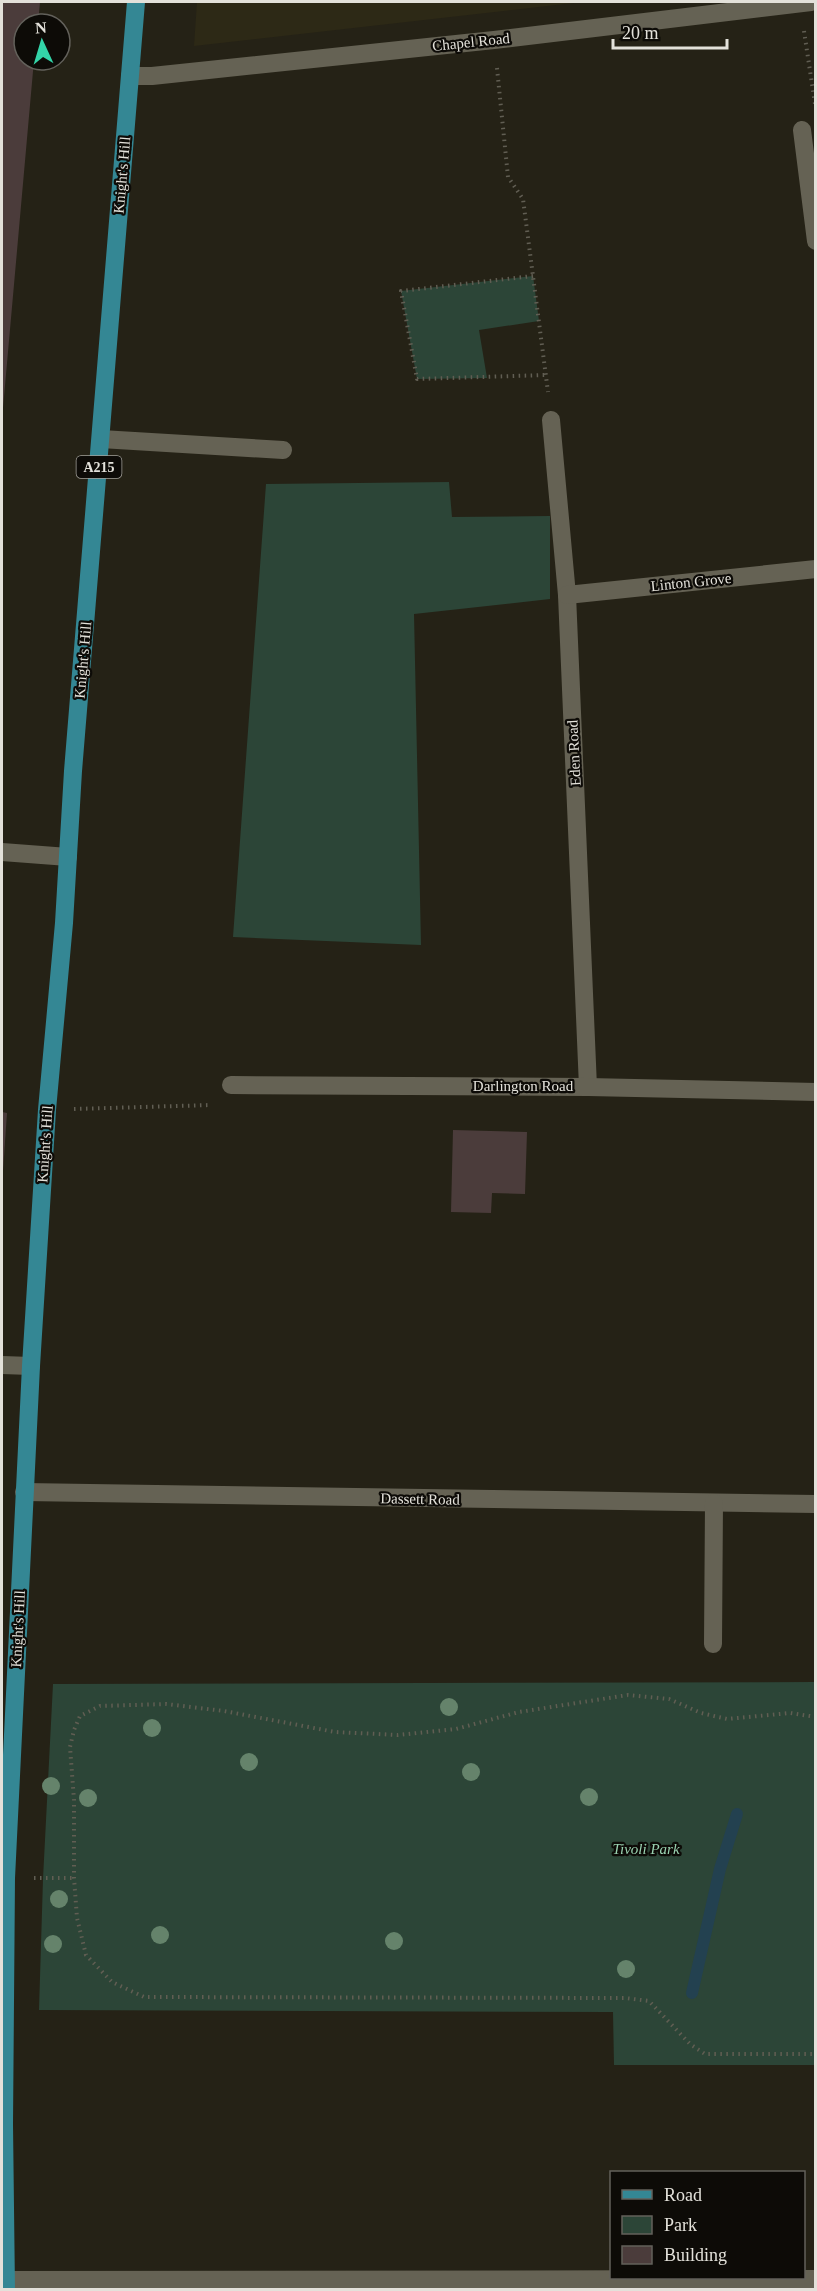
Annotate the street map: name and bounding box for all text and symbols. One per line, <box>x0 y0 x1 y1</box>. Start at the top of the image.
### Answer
north arrow <box>12 12 72 72</box>
scale bar <box>613 12 727 50</box>
text: N <box>35 19 48 36</box>
text: 20 m <box>622 23 659 43</box>
street label: Chapel Road <box>431 30 511 54</box>
street label: Knight's Hill <box>111 136 133 214</box>
road number: A215 <box>76 456 122 478</box>
street label: Linton Grove <box>650 570 733 594</box>
street label: Knight's Hill <box>72 621 94 699</box>
street label: Eden Road <box>564 719 584 786</box>
street label: Darlington Road <box>473 1078 574 1094</box>
street label: Knight's Hill <box>34 1105 56 1183</box>
street label: Dassett Road <box>380 1490 460 1508</box>
street label: Knight's Hill <box>8 1590 28 1668</box>
park label: Tivoli Park <box>612 1841 680 1857</box>
legend <box>610 2171 805 2279</box>
text: Road <box>664 2185 702 2205</box>
text: Park <box>664 2215 697 2235</box>
text: Building <box>664 2245 727 2265</box>

